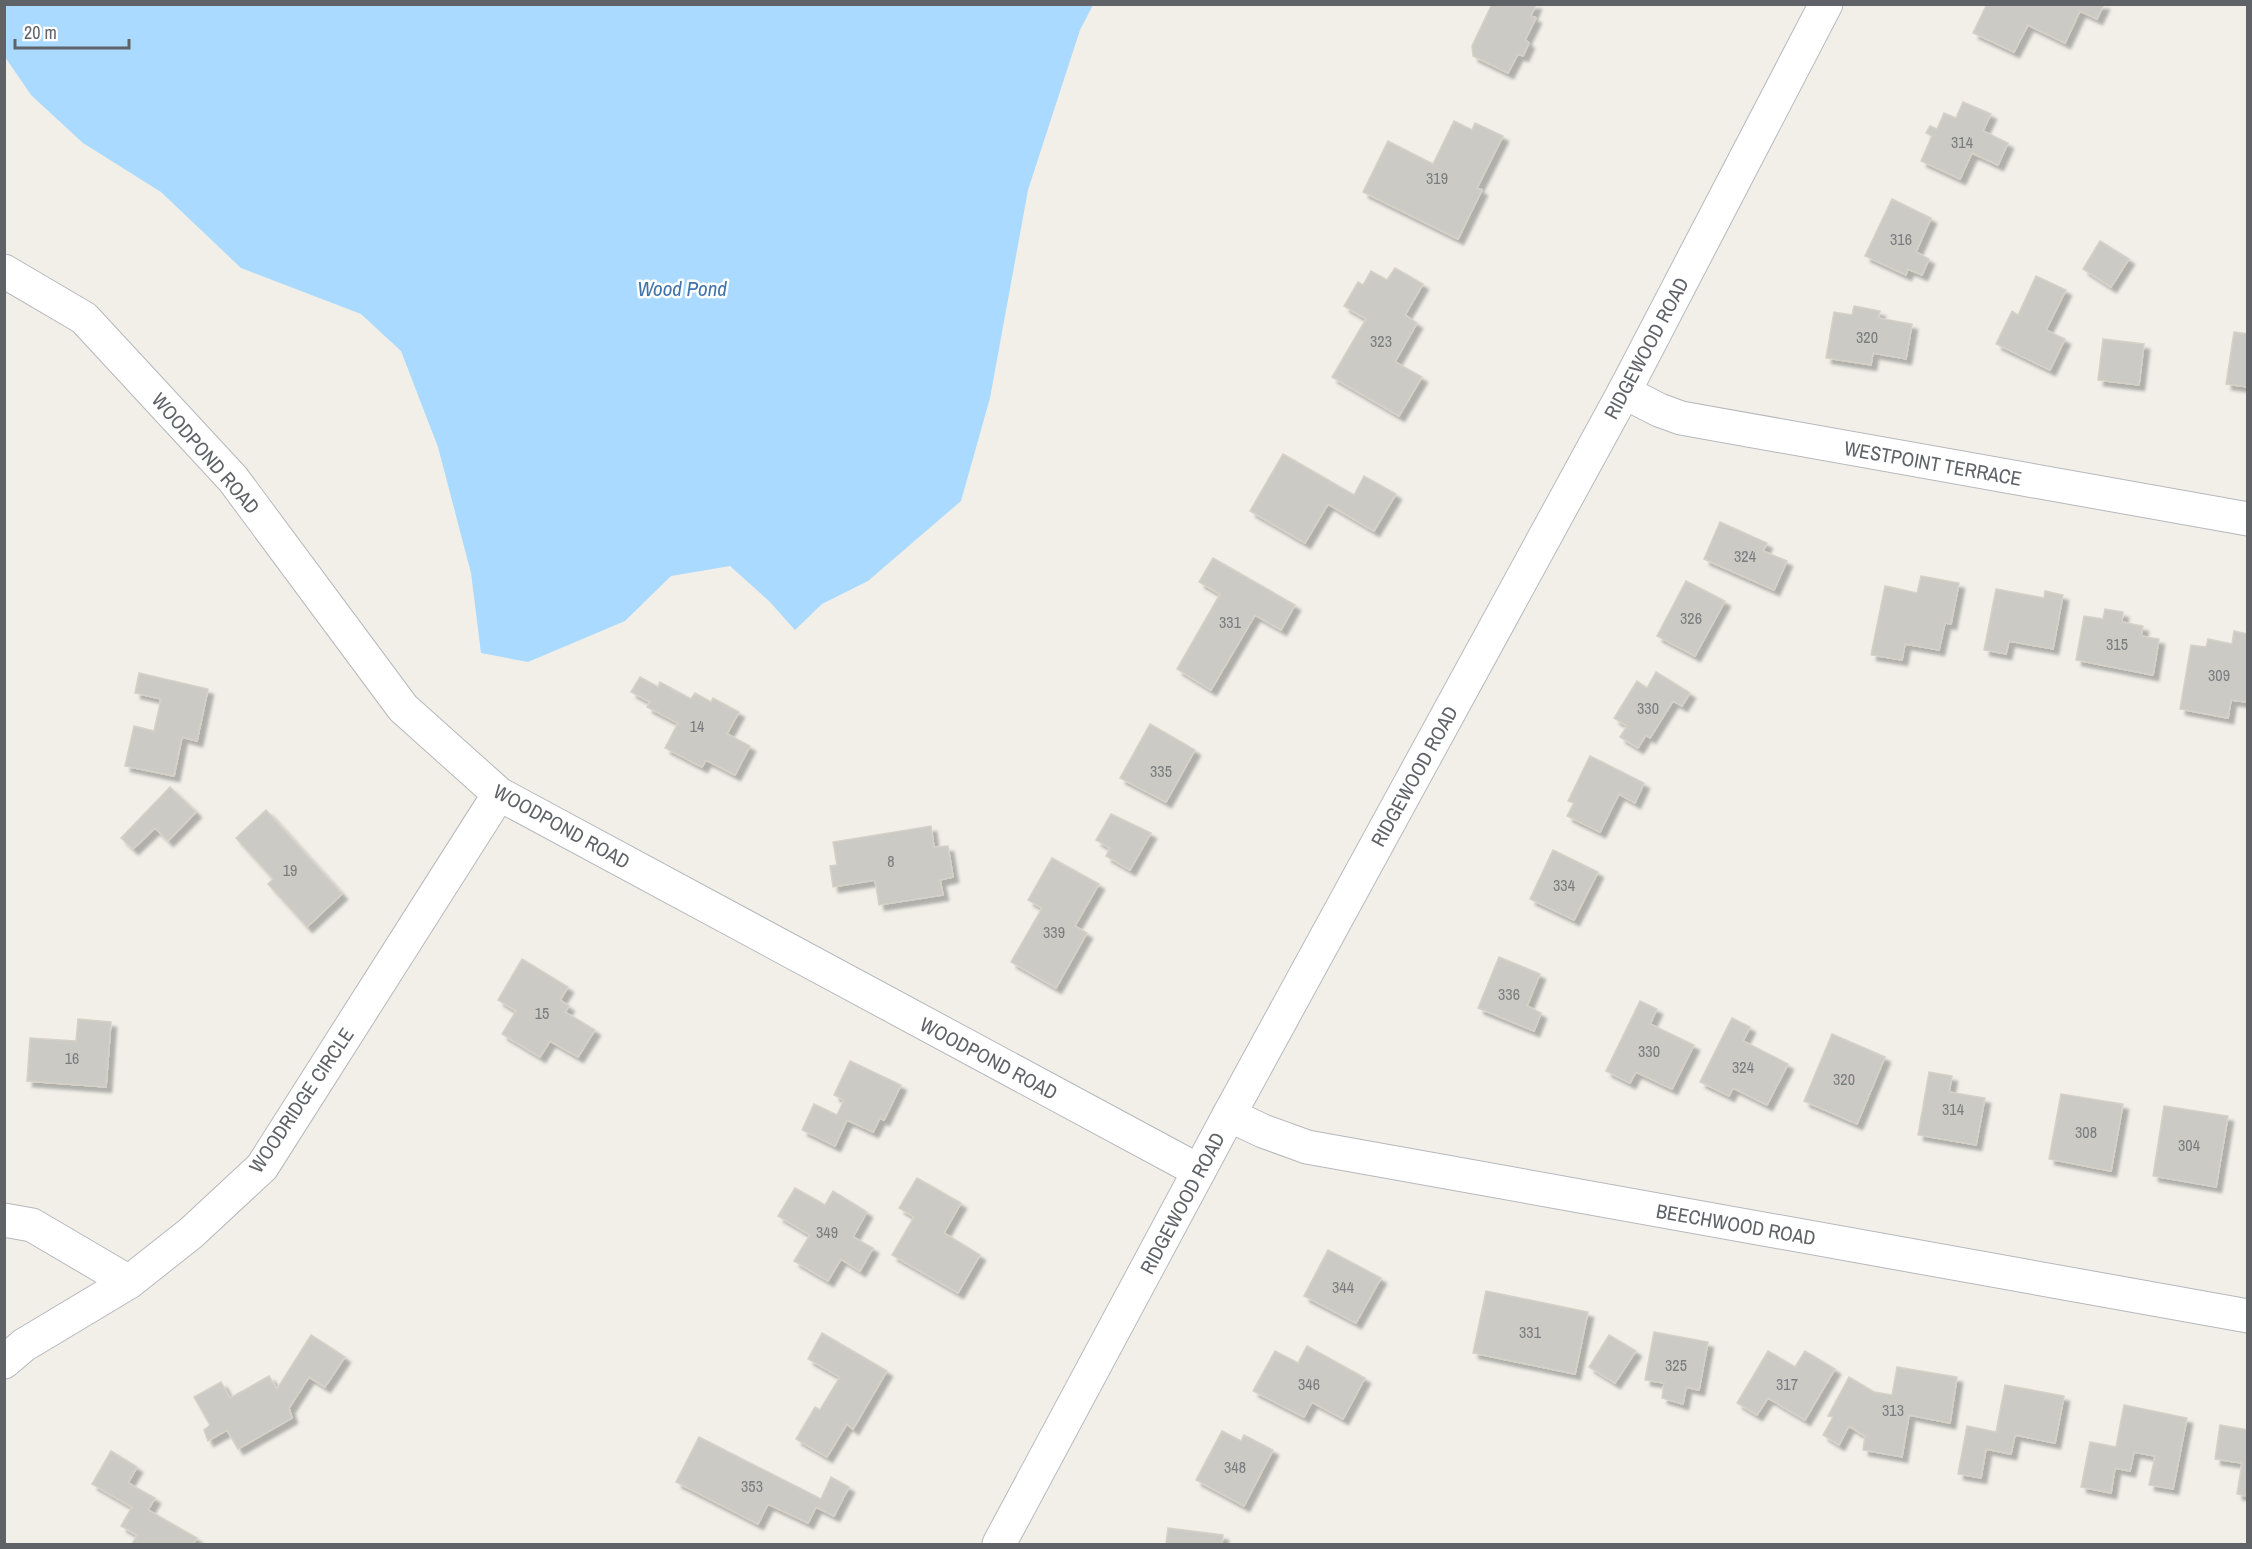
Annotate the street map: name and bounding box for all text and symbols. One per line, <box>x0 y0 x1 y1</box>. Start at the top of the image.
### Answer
scale bar <box>15 12 129 50</box>
text: 20 m <box>24 20 57 45</box>
house number: 314 <box>1951 131 1973 153</box>
house number: 319 <box>1426 167 1448 189</box>
house number: 316 <box>1890 228 1912 250</box>
street label: RIDGEWOOD ROAD <box>1597 272 1695 424</box>
water label: Wood Pond <box>637 274 727 303</box>
house number: 320 <box>1856 326 1878 348</box>
house number: 323 <box>1370 330 1392 352</box>
street label: WOODPOND ROAD <box>146 387 266 519</box>
street label: WESTPOINT TERRACE <box>1842 434 2024 492</box>
house number: 324 <box>1734 545 1756 567</box>
house number: 326 <box>1680 607 1702 629</box>
house number: 331 <box>1219 611 1242 633</box>
house number: 315 <box>2106 633 2128 655</box>
house number: 309 <box>2208 664 2230 686</box>
house number: 330 <box>1637 697 1659 719</box>
street label: RIDGEWOOD ROAD <box>1364 701 1464 851</box>
house number: 14 <box>690 715 704 737</box>
house number: 335 <box>1150 760 1172 782</box>
street label: WOODPOND ROAD <box>489 777 635 875</box>
house number: 8 <box>887 850 895 872</box>
house number: 19 <box>283 859 297 881</box>
house number: 334 <box>1553 874 1575 896</box>
house number: 339 <box>1043 921 1065 943</box>
house number: 336 <box>1498 983 1520 1005</box>
house number: 15 <box>535 1002 549 1024</box>
street label: WOODPOND ROAD <box>915 1010 1063 1106</box>
street label: WOODRIDGE CIRCLE <box>242 1022 360 1178</box>
house number: 330 <box>1638 1040 1660 1062</box>
house number: 16 <box>65 1047 79 1069</box>
house number: 324 <box>1732 1056 1754 1078</box>
house number: 320 <box>1833 1068 1855 1090</box>
house number: 314 <box>1942 1098 1964 1120</box>
house number: 308 <box>2075 1121 2097 1143</box>
street label: RIDGEWOOD ROAD <box>1133 1127 1231 1279</box>
house number: 304 <box>2178 1134 2200 1156</box>
street label: BEECHWOOD ROAD <box>1654 1197 1818 1251</box>
house number: 349 <box>816 1221 838 1243</box>
house number: 344 <box>1332 1276 1354 1298</box>
house number: 331 <box>1519 1321 1542 1343</box>
house number: 325 <box>1665 1354 1687 1376</box>
house number: 346 <box>1298 1373 1320 1395</box>
house number: 317 <box>1776 1373 1798 1395</box>
house number: 313 <box>1882 1399 1904 1421</box>
house number: 348 <box>1224 1456 1246 1478</box>
house number: 353 <box>741 1475 763 1497</box>

